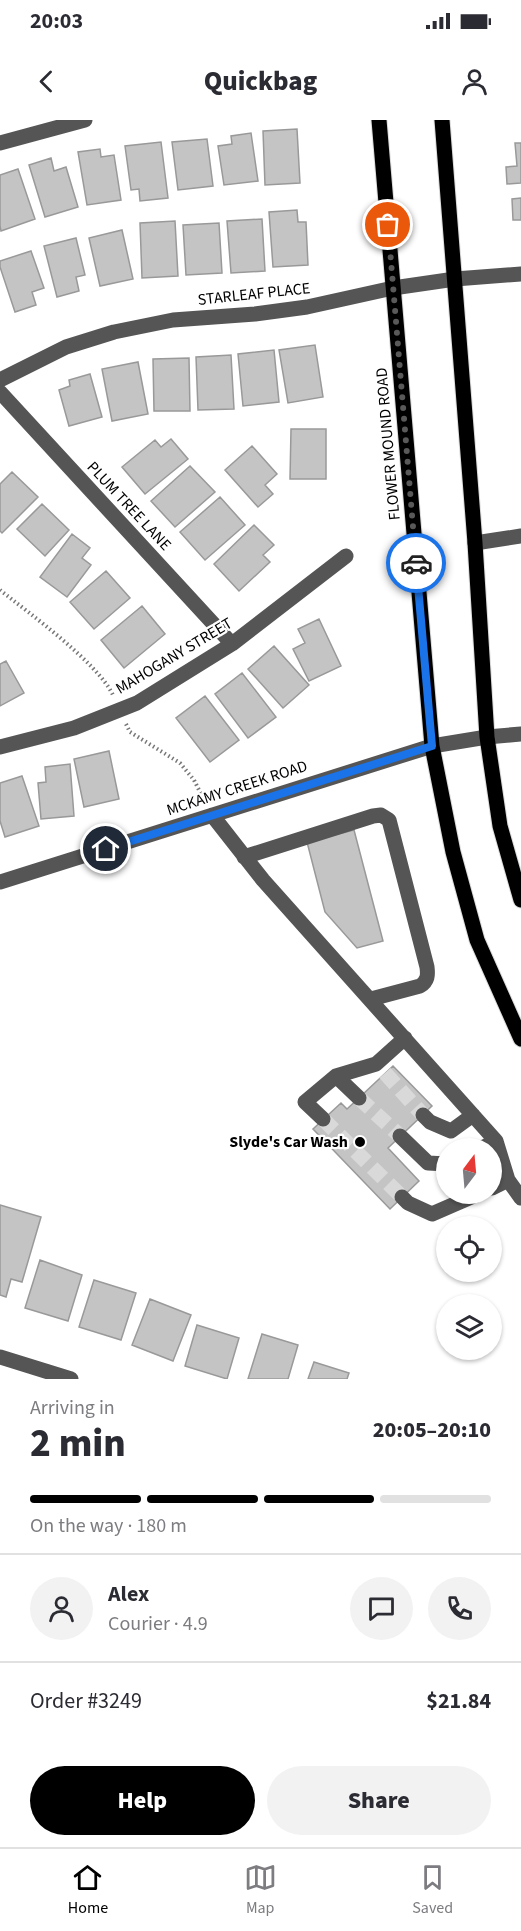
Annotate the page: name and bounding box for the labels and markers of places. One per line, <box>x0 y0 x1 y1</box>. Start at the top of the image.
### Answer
pin <box>362 199 413 250</box>
pin <box>80 823 131 874</box>
place label: Slyde's Car Wash <box>229 1131 348 1153</box>
marker: Slyde's Car Wash <box>353 1135 367 1149</box>

